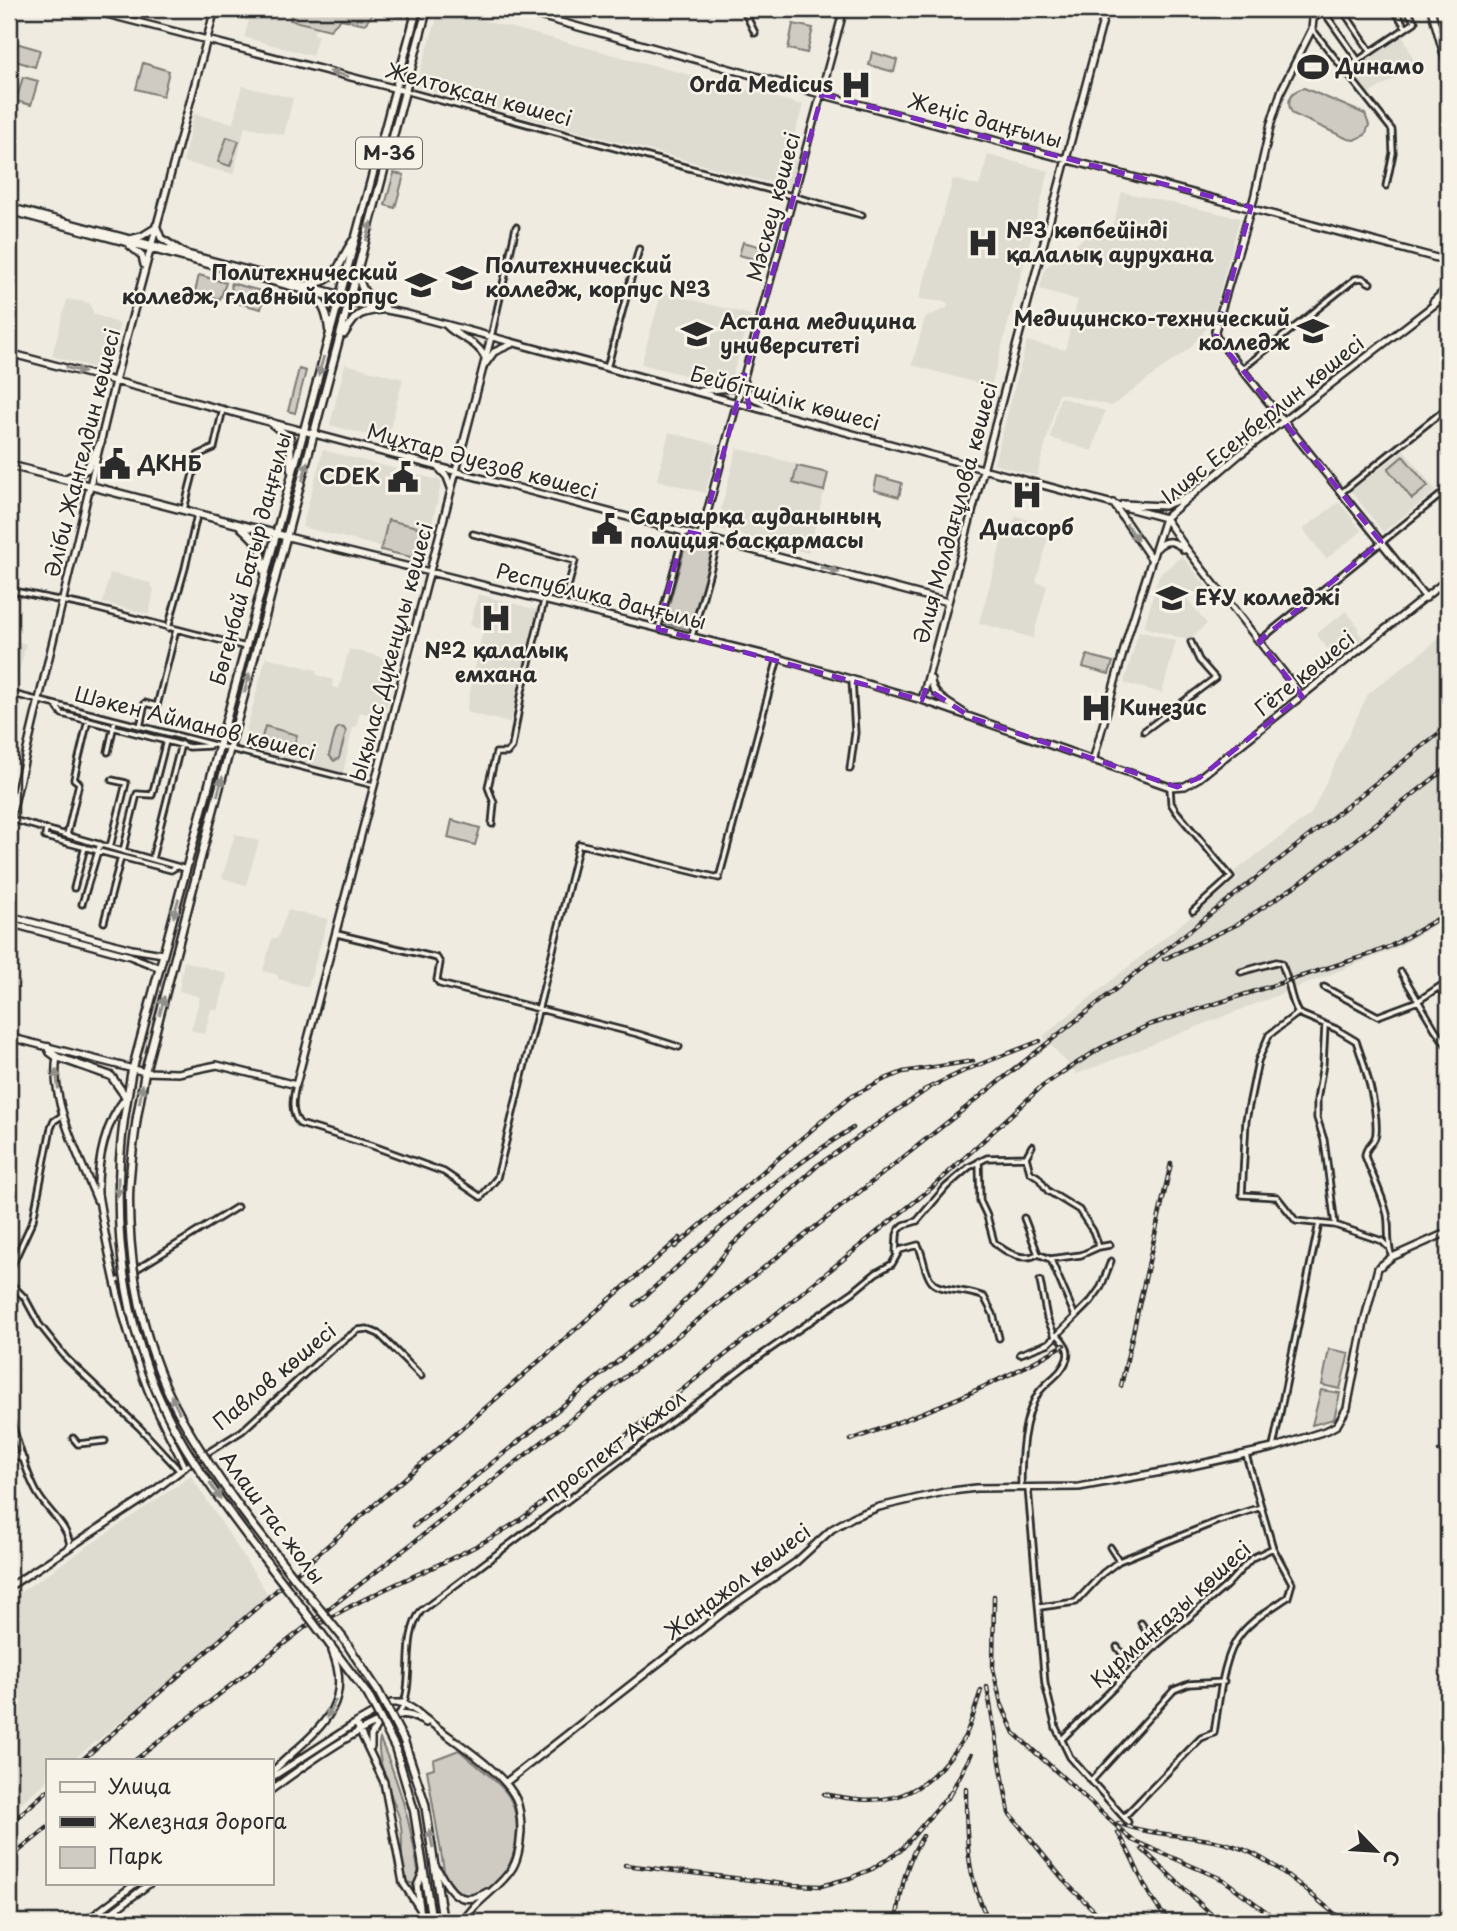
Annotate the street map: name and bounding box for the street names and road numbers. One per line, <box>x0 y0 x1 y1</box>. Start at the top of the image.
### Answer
street label: Желтоқсан көшесі <box>383 53 576 133</box>
street label: Жеңіс даңғылы <box>905 83 1066 155</box>
street label: Мәскеу көшесі <box>737 128 807 285</box>
road number: M-36 <box>356 138 422 168</box>
street label: Әліби Жангелдин көшесі <box>35 325 127 580</box>
street label: Ілияс Есенберлин көшесі <box>1153 326 1370 511</box>
street label: Бейбітшілік көшесі <box>687 356 884 438</box>
street label: Әлия Молдағұлова көшесі <box>904 378 1005 647</box>
street label: Мұхтар Әуезов көшесі <box>364 414 601 506</box>
street label: Бөгенбай Батыр даңғылы <box>200 428 298 689</box>
street label: Ықылас Дүкенұлы көшесі <box>340 519 440 784</box>
street label: Республика даңғылы <box>493 553 710 637</box>
street label: Гёте көшесі <box>1247 622 1361 723</box>
street label: Шәкен Айманов көшесі <box>72 677 319 768</box>
street label: Павлов көшесі <box>205 1314 342 1437</box>
street label: проспект Акжол <box>536 1380 692 1508</box>
street label: Алаш тас жолы <box>213 1443 334 1590</box>
street label: Жаңажол көшесі <box>656 1515 817 1647</box>
street label: Құрманғазы көшесі <box>1082 1532 1257 1695</box>

